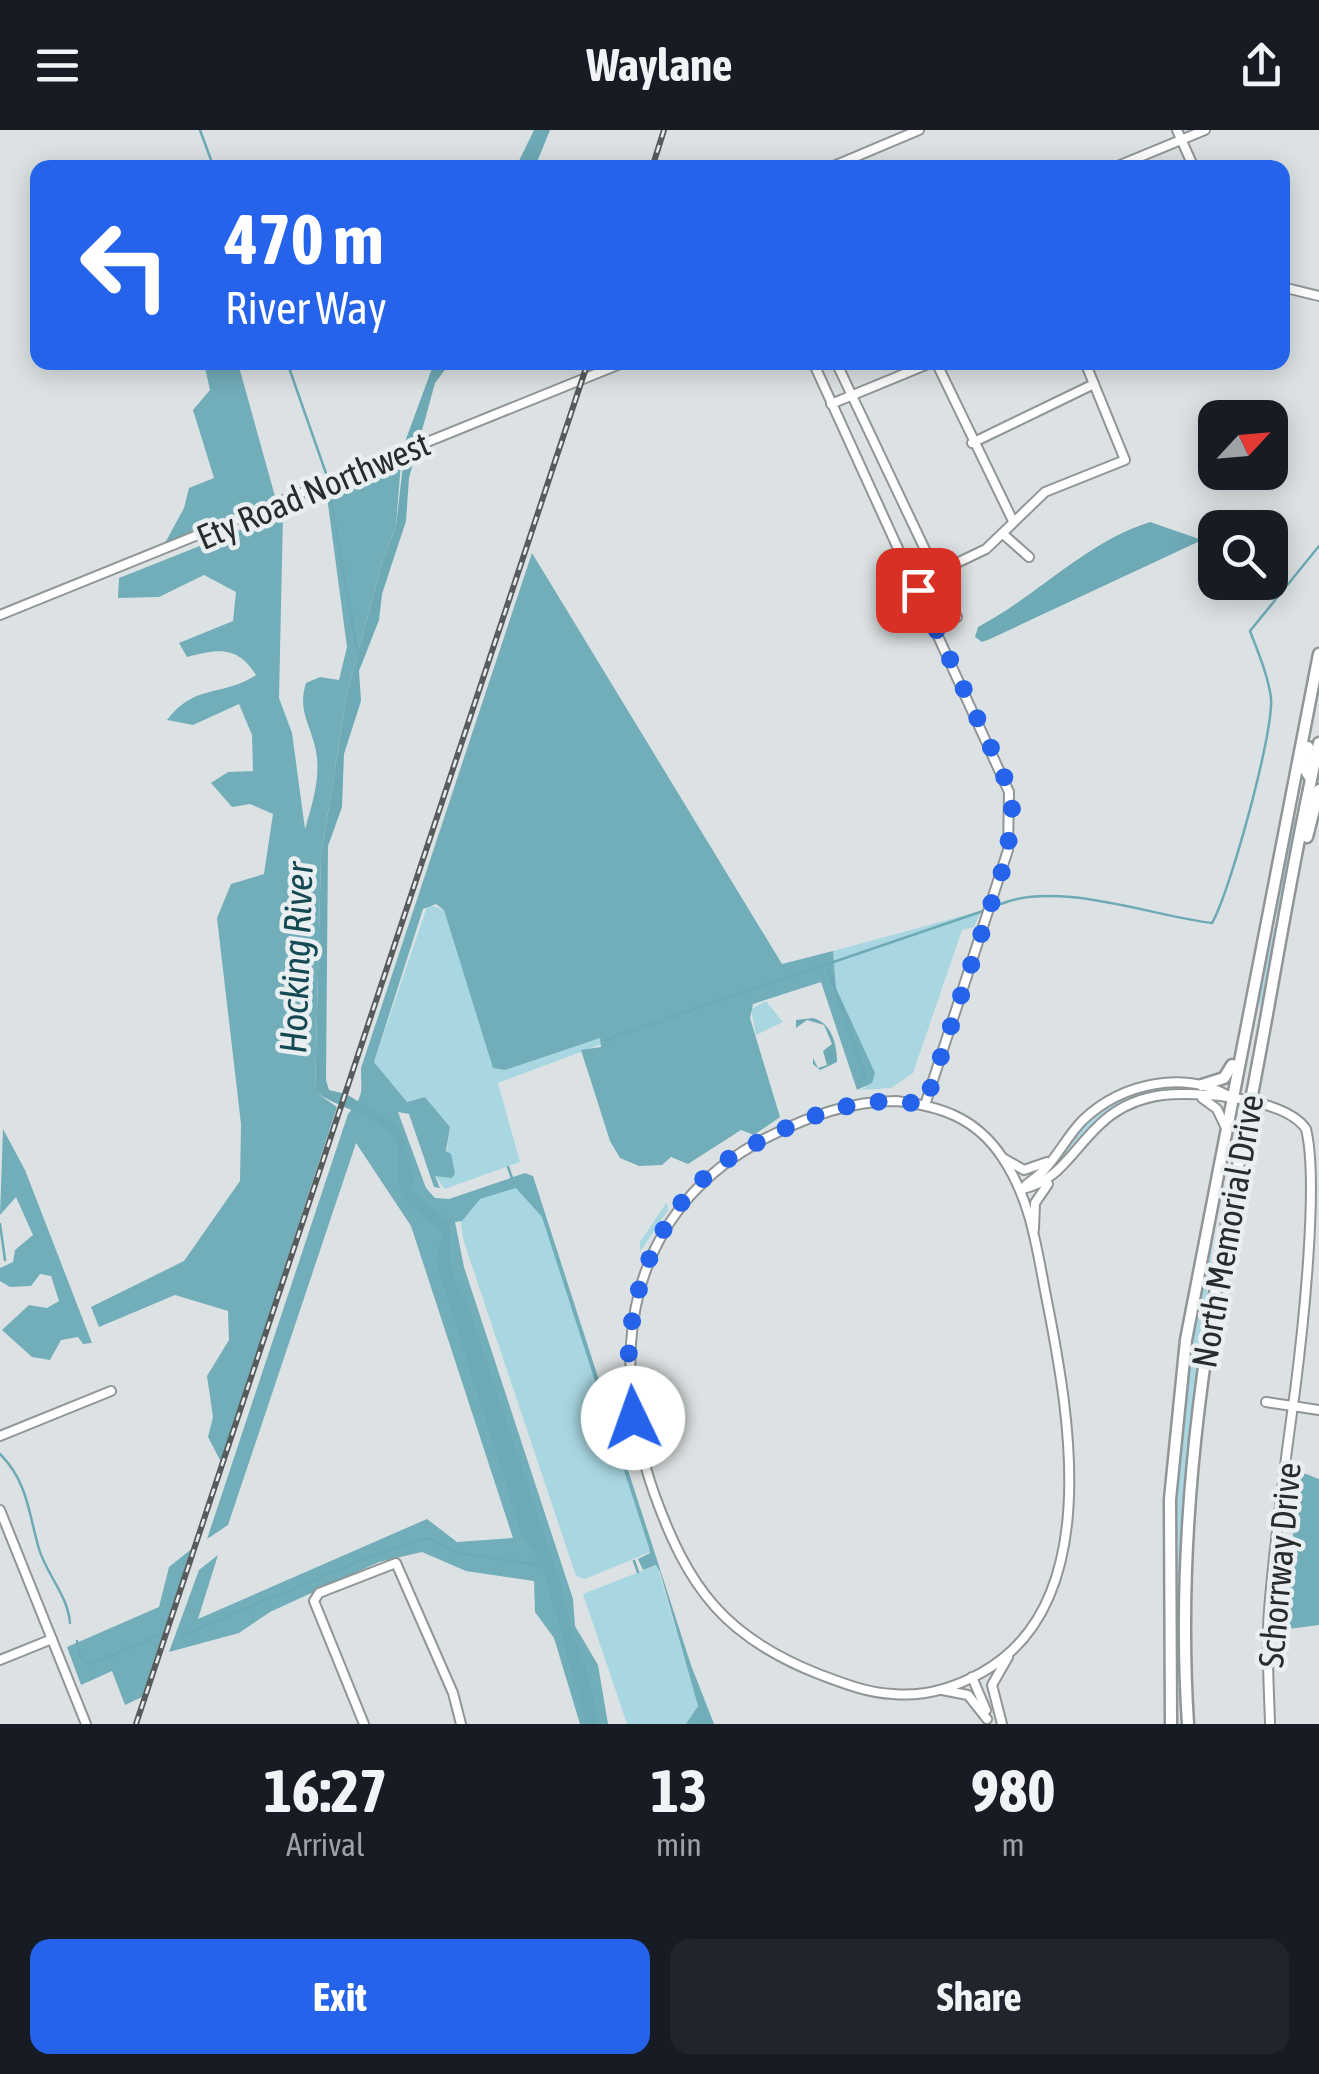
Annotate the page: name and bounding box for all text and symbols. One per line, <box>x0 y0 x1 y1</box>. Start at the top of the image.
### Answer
icon: menu <box>30 38 85 93</box>
icon: share <box>1234 38 1289 93</box>
text: Waylane <box>587 39 732 91</box>
text: 470 m <box>225 199 384 279</box>
icon: left <box>60 200 190 330</box>
text: River Way <box>225 282 387 334</box>
north arrow <box>1198 400 1288 490</box>
map controls <box>1198 400 1288 600</box>
street label: Ety Road Northwest <box>191 423 435 557</box>
button: search <box>1198 510 1288 600</box>
pin <box>876 548 961 633</box>
icon: arrive <box>891 563 946 618</box>
water label: Hocking River <box>271 860 321 1054</box>
street label: North Memorial Drive <box>1183 1091 1271 1371</box>
position arrow <box>581 1366 685 1470</box>
street label: Schorrway Drive <box>1250 1461 1308 1669</box>
text: 16:27 <box>264 1756 387 1825</box>
text: 13 <box>651 1756 707 1825</box>
text: 980 <box>971 1756 1055 1825</box>
text: Arrival <box>286 1826 364 1863</box>
text: min <box>656 1826 702 1863</box>
text: m <box>1002 1826 1025 1863</box>
button: Exit <box>30 1939 650 2054</box>
button: Share <box>670 1939 1289 2054</box>

